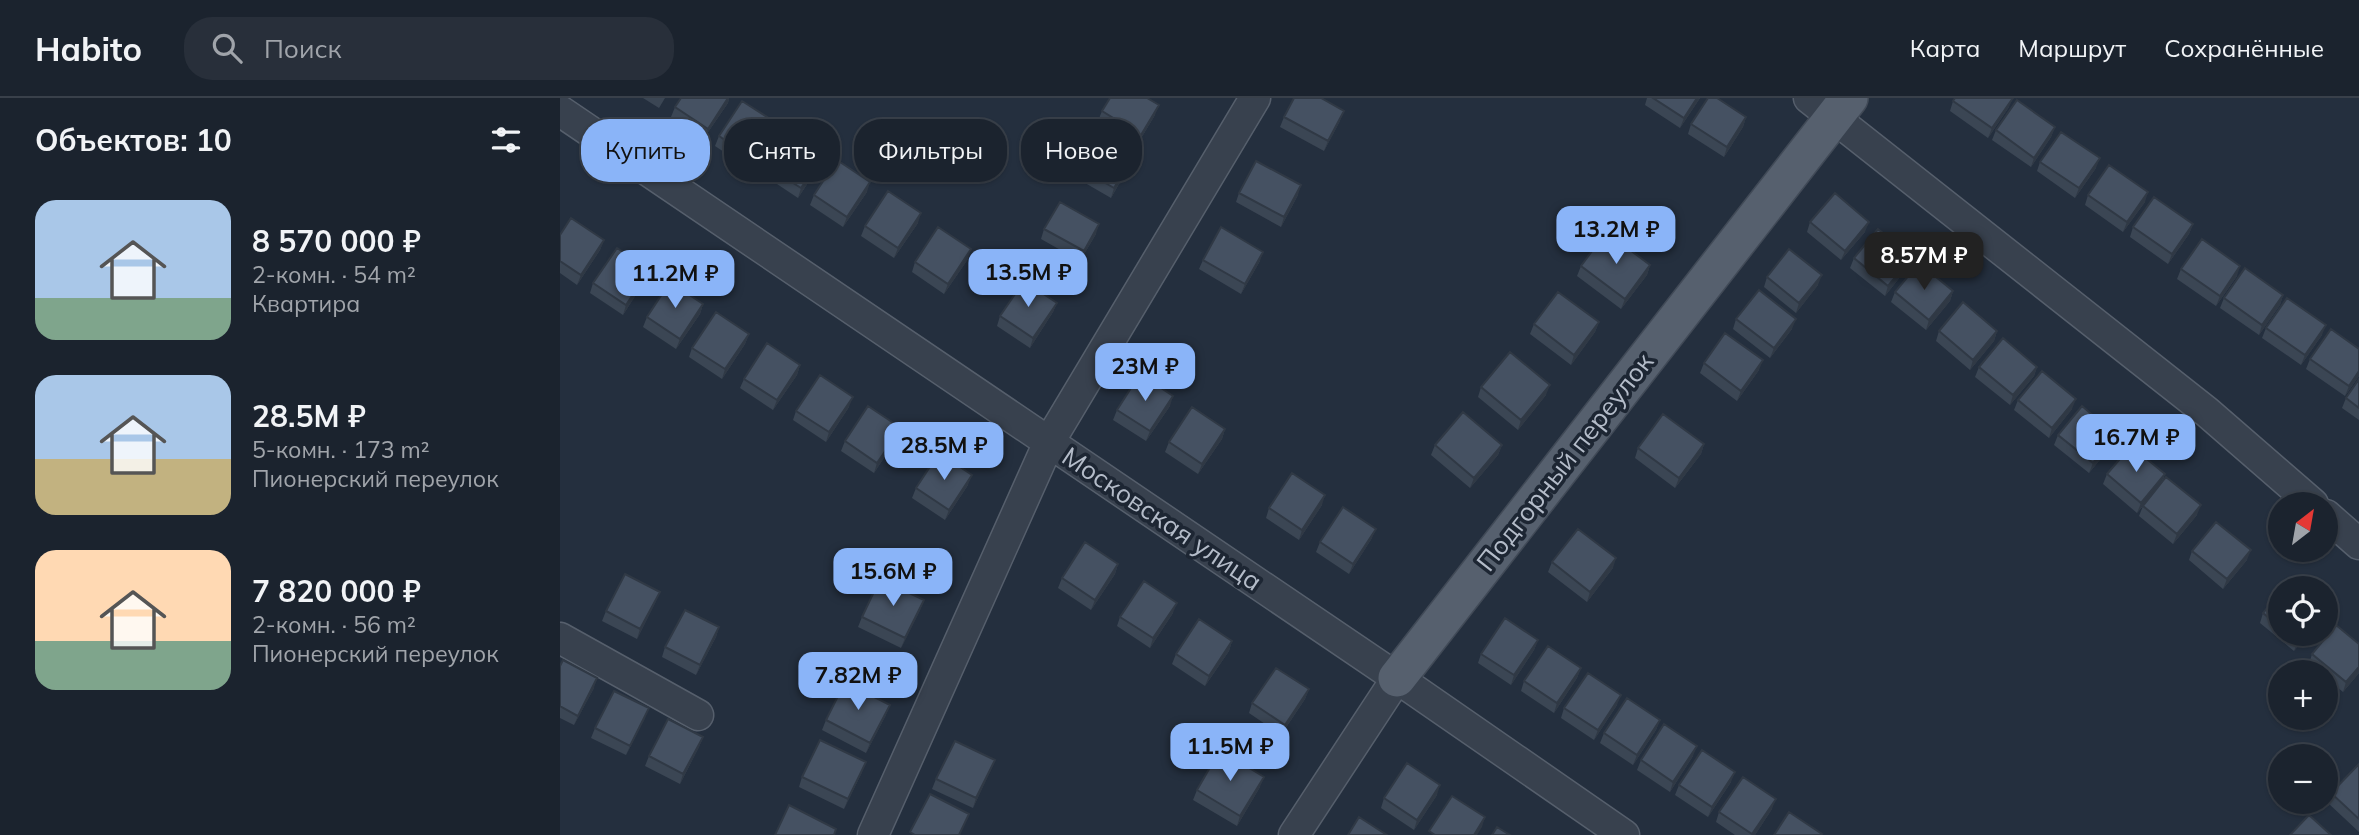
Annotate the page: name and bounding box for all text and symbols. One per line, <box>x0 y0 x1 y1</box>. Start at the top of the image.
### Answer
search box <box>184 17 674 80</box>
text: Habito <box>35 28 142 69</box>
icon: search <box>208 29 246 67</box>
text: Поиск <box>264 32 342 65</box>
text: Карта <box>1910 33 1980 63</box>
text: Маршрут <box>2018 33 2126 63</box>
text: Сохранённые <box>2164 33 2324 63</box>
chip: Купить <box>581 119 710 182</box>
chip: Снять <box>724 119 840 182</box>
chip: Фильтры <box>854 119 1007 182</box>
chip: Новое <box>1021 119 1142 182</box>
text: Объектов: 10 <box>35 121 232 159</box>
icon: filters <box>487 121 525 159</box>
pin: 13.2M ₽ <box>1551 206 1681 266</box>
text: 13.2M ₽ <box>1572 214 1660 243</box>
text: 8 570 000 ₽ <box>252 222 421 260</box>
icon: home <box>91 228 175 312</box>
pin: 8.57M ₽ <box>1859 232 1989 292</box>
text: 8.57M ₽ <box>1880 240 1968 269</box>
pin: 11.2M ₽ <box>610 250 740 310</box>
pin: 13.5M ₽ <box>963 250 1093 309</box>
text: 13.5M ₽ <box>984 257 1072 286</box>
text: 11.2M ₽ <box>631 258 719 287</box>
text: 2-комн. · 54 m² <box>252 260 416 289</box>
text: Квартира <box>252 289 360 318</box>
pin: 23M ₽ <box>1096 344 1194 403</box>
street label: Подгорный переулок <box>1469 346 1660 577</box>
text: 23M ₽ <box>1111 351 1179 380</box>
text: 28.5M ₽ <box>252 397 366 435</box>
icon: home <box>91 403 175 487</box>
pin: 16.7M ₽ <box>2071 414 2201 474</box>
pin: 28.5M ₽ <box>879 422 1009 482</box>
text: 16.7M ₽ <box>2092 422 2180 451</box>
text: 28.5M ₽ <box>900 430 988 459</box>
text: 5-комн. · 173 m² <box>252 435 430 464</box>
street label: Московская улица <box>1056 439 1268 598</box>
text: Пионерский переулок <box>252 464 499 493</box>
north arrow <box>2268 492 2338 562</box>
map controls <box>2268 492 2338 814</box>
pin: 15.6M ₽ <box>828 548 958 608</box>
text: 15.6M ₽ <box>849 556 937 585</box>
text: 7 820 000 ₽ <box>252 572 421 610</box>
button: locate <box>2268 576 2338 646</box>
icon: home <box>91 578 175 662</box>
text: 2-комн. · 56 m² <box>252 610 416 639</box>
text: Пионерский переулок <box>252 639 499 668</box>
pin: 7.82M ₽ <box>793 652 923 712</box>
text: 7.82M ₽ <box>814 660 902 689</box>
button: + <box>2268 660 2338 730</box>
pin: 11.5M ₽ <box>1165 724 1295 783</box>
text: 11.5M ₽ <box>1186 731 1274 760</box>
button: − <box>2268 744 2338 814</box>

